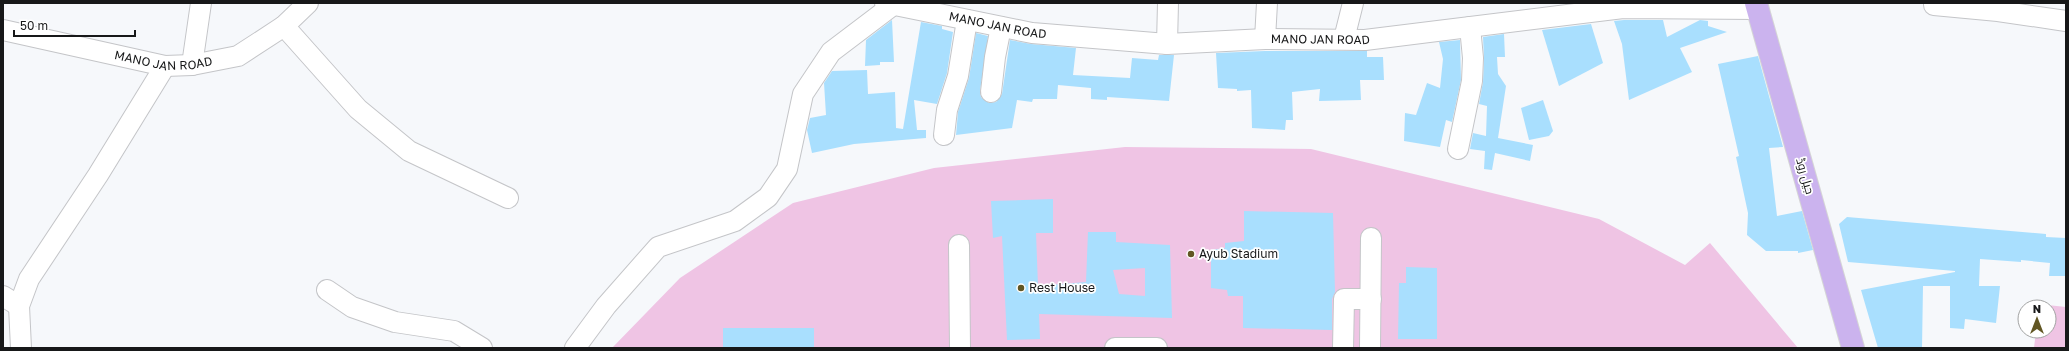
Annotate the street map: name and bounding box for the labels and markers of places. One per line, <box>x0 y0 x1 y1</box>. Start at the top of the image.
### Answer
place label: Ayub Stadium <box>1199 246 1278 261</box>
marker: Ayub Stadium <box>1186 249 1196 259</box>
place label: Rest House <box>1029 280 1095 295</box>
marker: Rest House <box>1016 283 1026 293</box>

